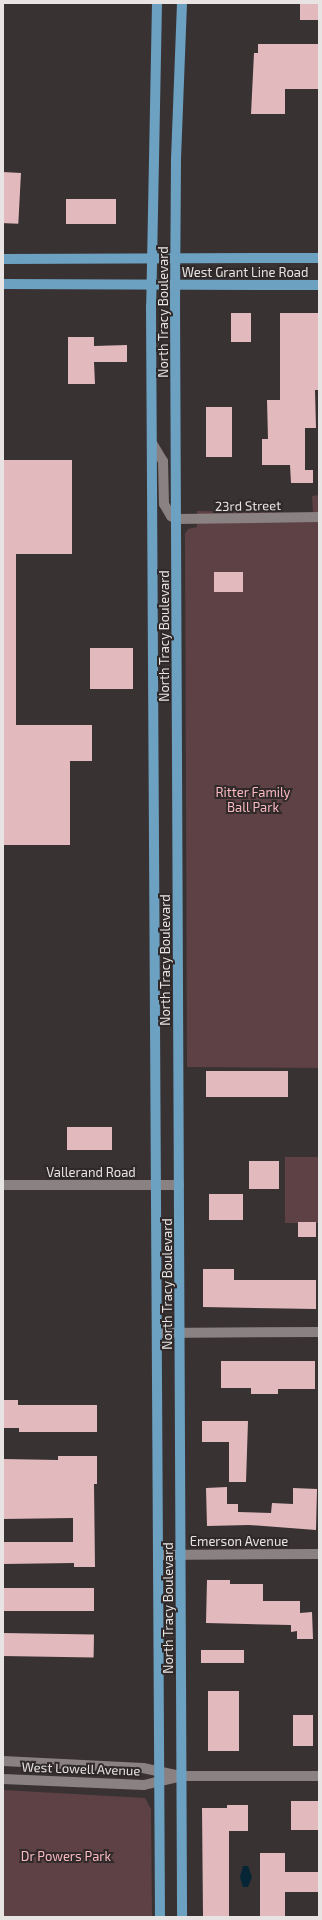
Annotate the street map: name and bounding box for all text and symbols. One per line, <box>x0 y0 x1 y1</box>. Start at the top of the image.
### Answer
street label: North Tracy Boulevard <box>155 246 171 378</box>
street label: West Grant Line Road <box>182 264 308 280</box>
street label: 23rd Street <box>215 498 281 514</box>
street label: North Tracy Boulevard <box>156 570 172 702</box>
park label: Ritter Family Ball Park <box>215 785 291 816</box>
street label: North Tracy Boulevard <box>157 894 173 1026</box>
street label: Vallerand Road <box>46 1164 136 1180</box>
street label: North Tracy Boulevard <box>159 1218 175 1350</box>
street label: Emerson Avenue <box>190 1533 288 1549</box>
street label: North Tracy Boulevard <box>160 1542 176 1674</box>
street label: West Lowell Avenue <box>21 1759 141 1779</box>
park label: Dr Powers Park <box>21 1848 111 1864</box>

